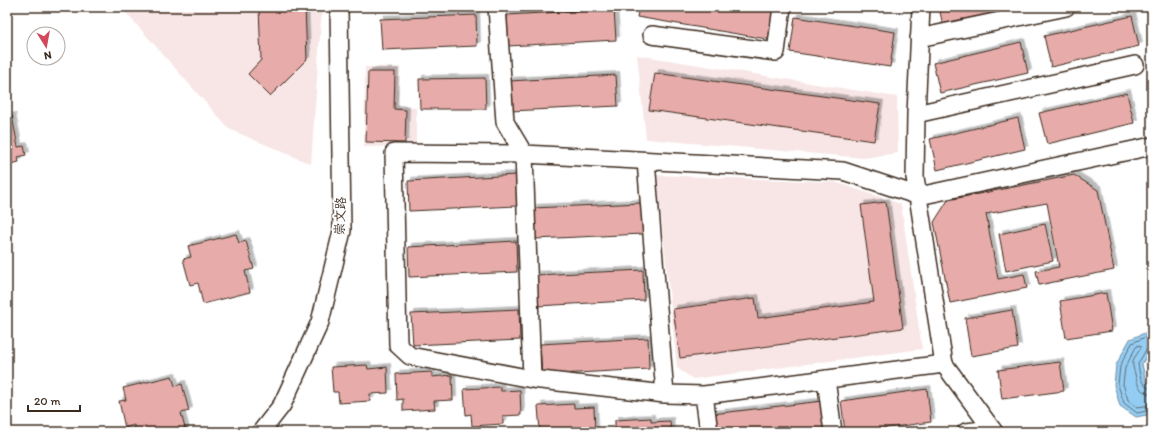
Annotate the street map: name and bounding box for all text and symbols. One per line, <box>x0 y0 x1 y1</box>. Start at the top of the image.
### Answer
north arrow <box>26 26 66 66</box>
text: N <box>43 48 53 62</box>
street label: 崇文路 <box>332 196 348 236</box>
scale bar <box>28 387 80 413</box>
text: 20 m <box>34 394 61 408</box>

